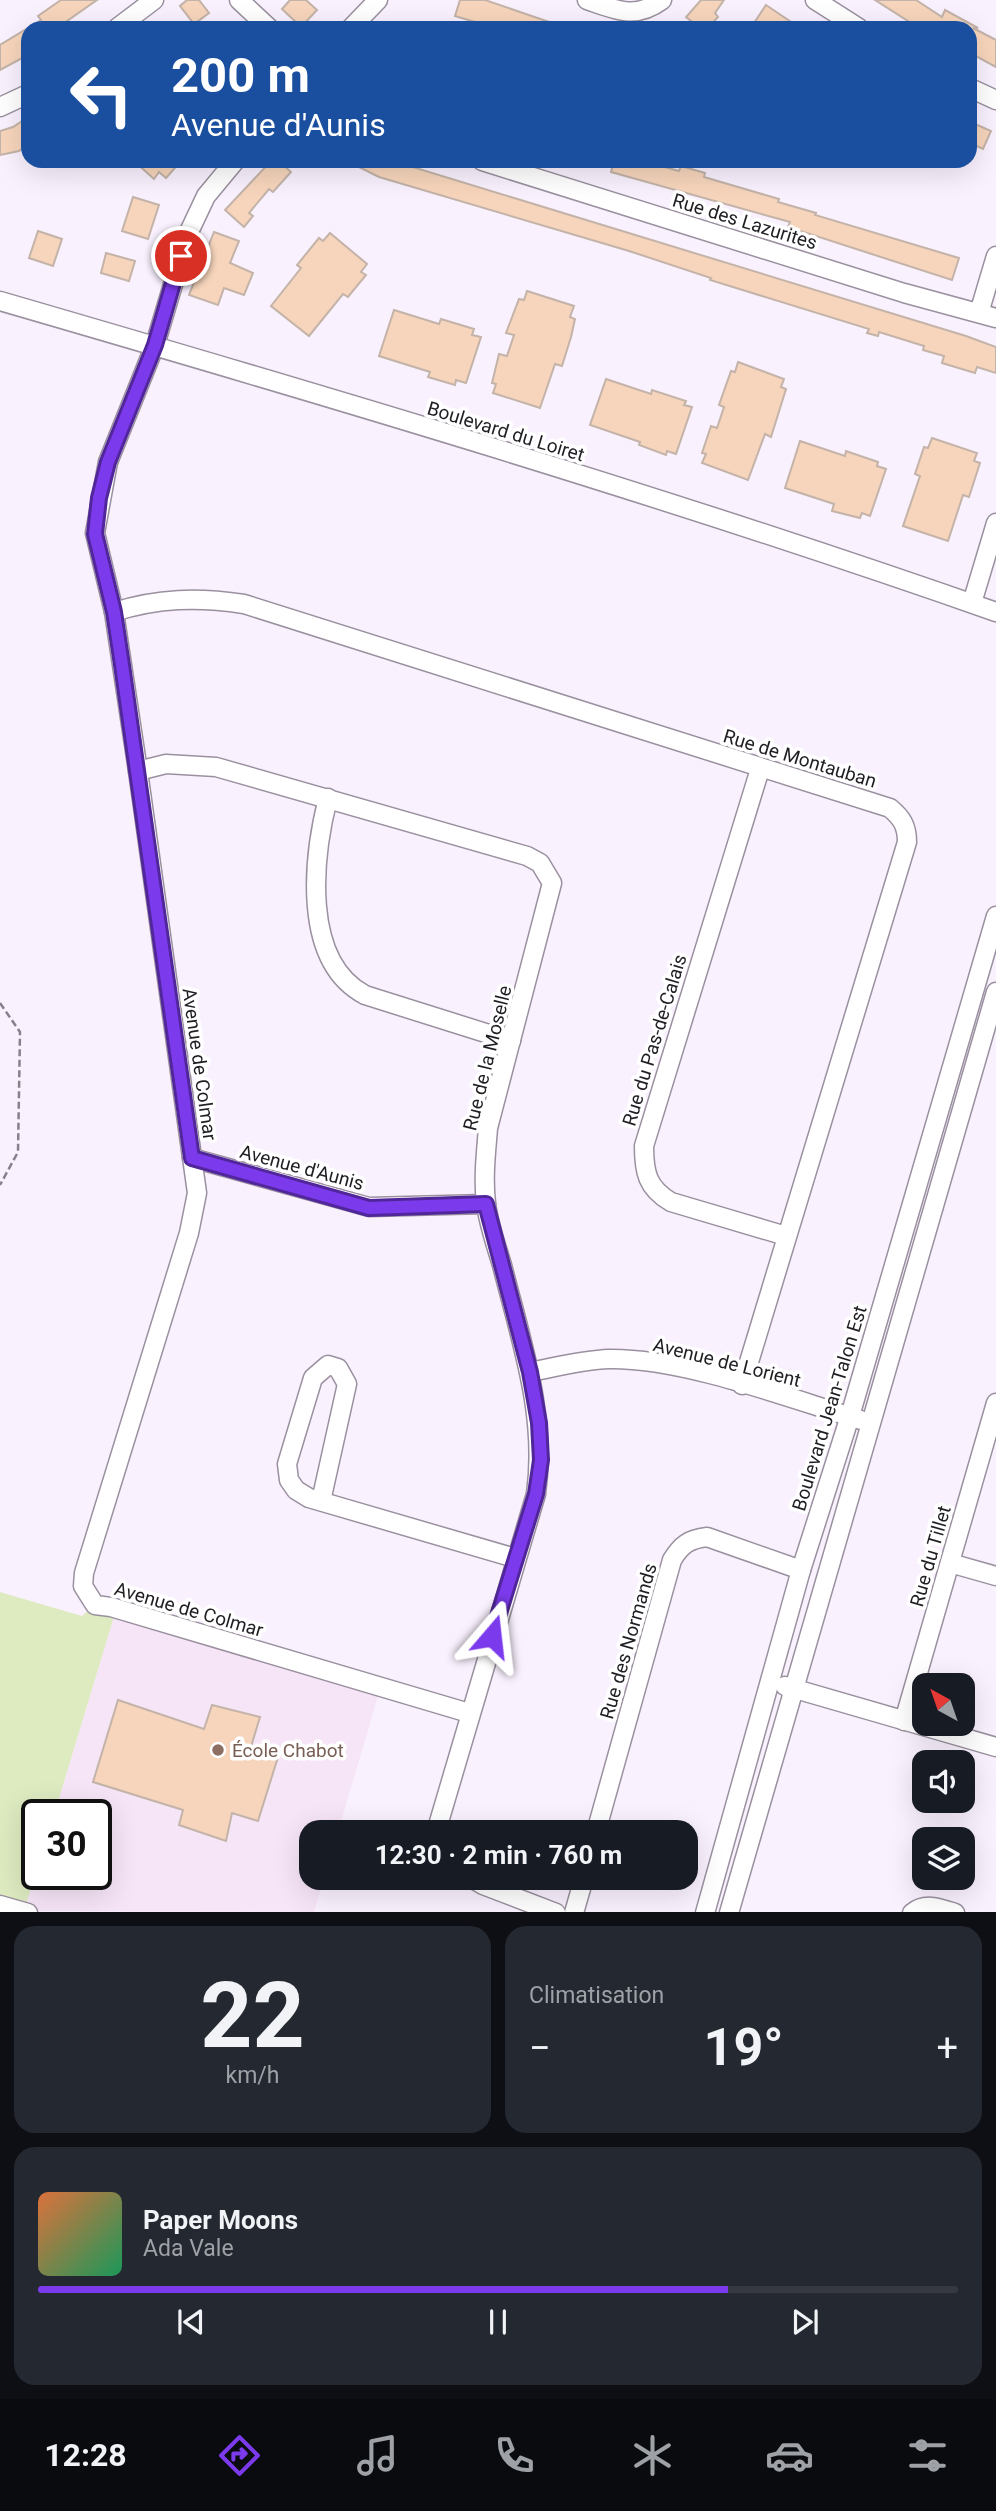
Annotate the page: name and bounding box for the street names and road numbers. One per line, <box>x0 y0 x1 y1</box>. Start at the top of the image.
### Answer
street label: Rue des Lazurites <box>670 189 820 254</box>
street label: Boulevard du Loiret <box>425 397 587 466</box>
street label: Rue de Montauban <box>721 724 879 793</box>
street label: Rue du Pas-de-Calais <box>617 952 692 1129</box>
street label: Rue de la Moselle <box>458 983 517 1133</box>
street label: Avenue de Colmar <box>177 986 222 1142</box>
street label: Avenue d'Aunis <box>237 1140 366 1195</box>
street label: Boulevard Jean-Talon Est <box>787 1303 872 1514</box>
street label: Avenue de Lorient <box>651 1333 803 1392</box>
street label: Rue du Tillet <box>905 1503 956 1609</box>
street label: Rue des Normands <box>595 1561 662 1722</box>
street label: Avenue de Colmar <box>112 1577 266 1642</box>

